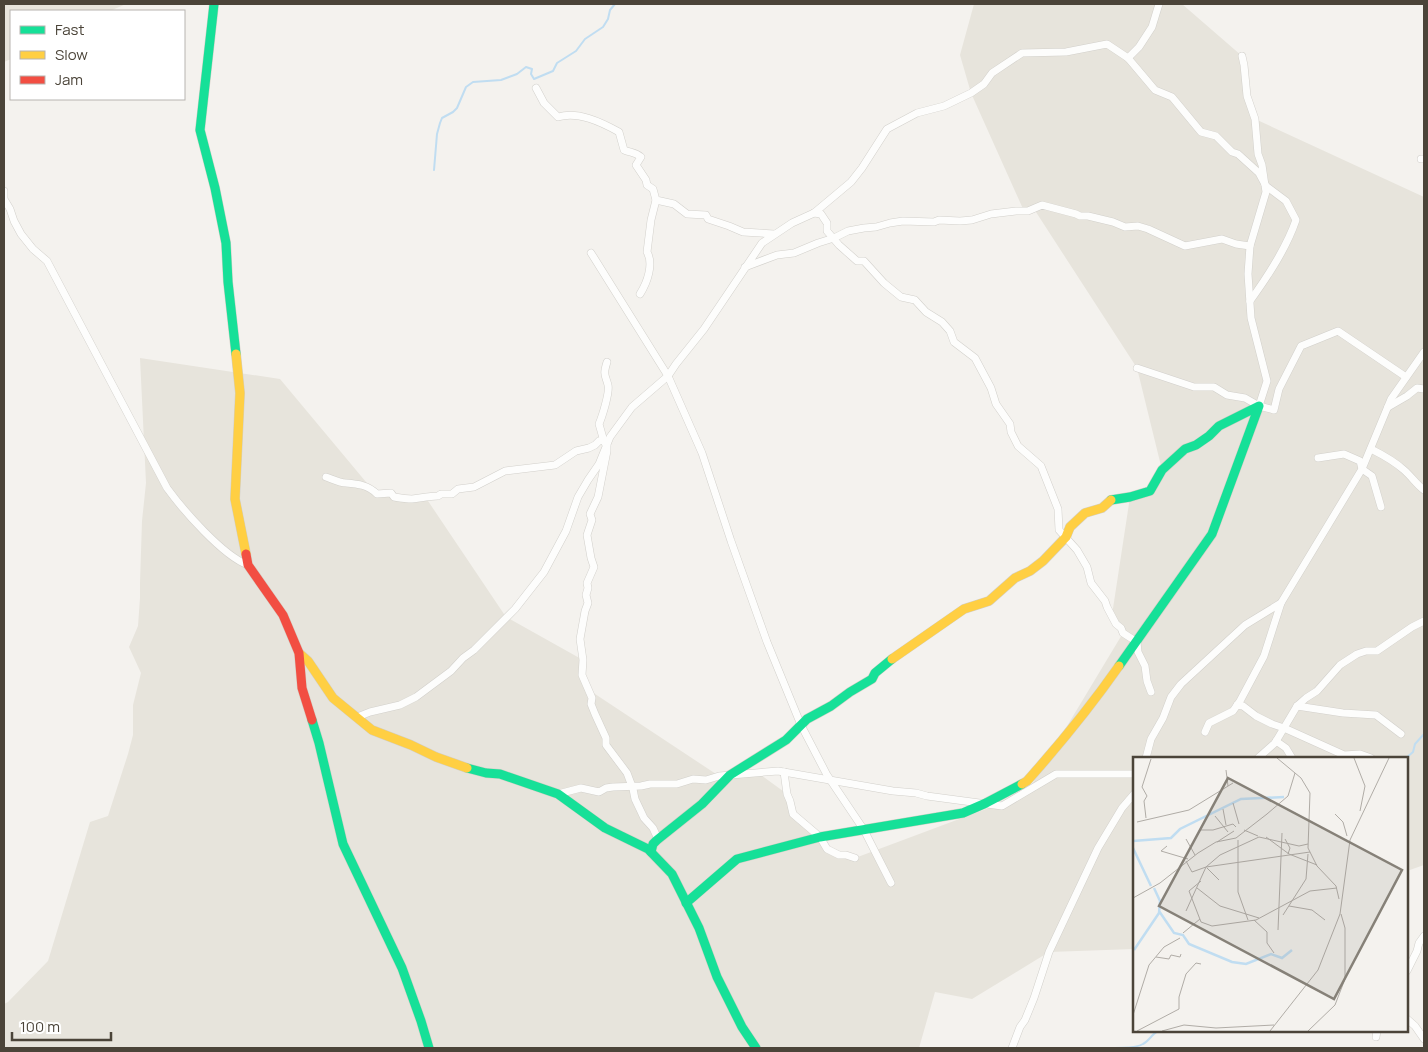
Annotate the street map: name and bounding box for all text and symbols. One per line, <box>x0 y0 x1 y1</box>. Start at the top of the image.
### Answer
legend <box>10 10 185 100</box>
text: Fast <box>55 19 84 40</box>
text: Slow <box>55 44 88 65</box>
text: Jam <box>55 69 83 90</box>
inset map <box>1133 757 1408 1032</box>
scale bar <box>12 1010 111 1042</box>
text: 100 m <box>20 1016 60 1037</box>

